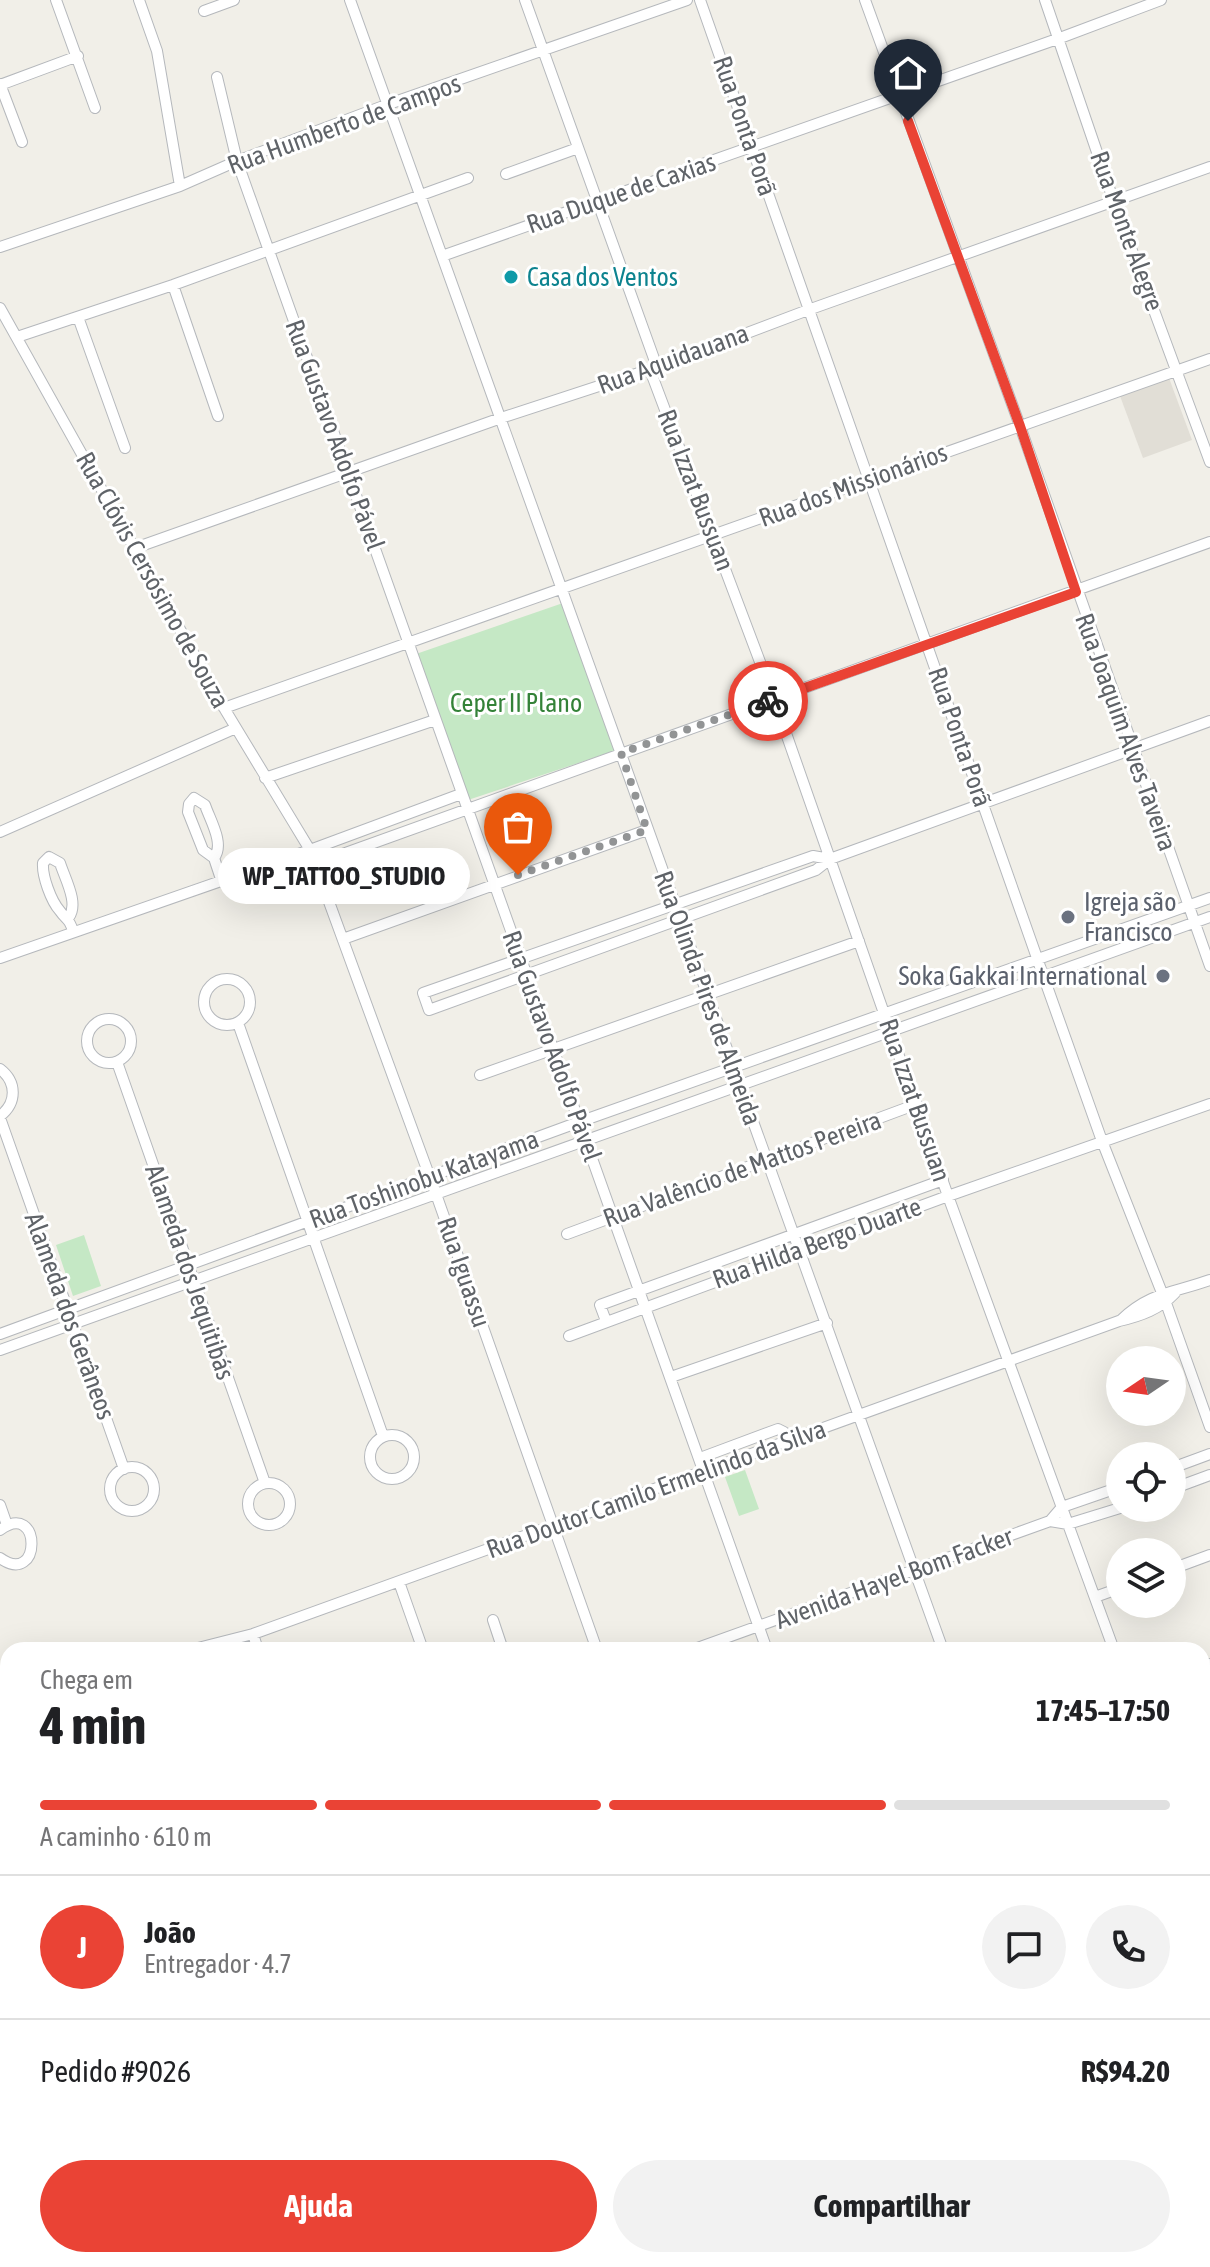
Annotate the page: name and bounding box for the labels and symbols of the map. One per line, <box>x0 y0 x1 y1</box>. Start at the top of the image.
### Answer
pin <box>874 39 942 121</box>
street label: Rua Ponta Porã <box>707 52 783 200</box>
street label: Rua Humberto de Campos <box>223 68 465 180</box>
street label: Rua Duque de Caxias <box>523 147 719 239</box>
street label: Rua Monte Alegre <box>1084 147 1170 315</box>
place label: Casa dos Ventos <box>527 262 678 292</box>
marker: Casa dos Ventos <box>502 268 520 286</box>
street label: Rua Gustavo Adolfo Pável <box>279 316 391 554</box>
street label: Rua Aquidauana <box>593 318 753 400</box>
street label: Rua Izzat Bussuan <box>651 405 741 575</box>
street label: Rua dos Missionários <box>755 437 951 533</box>
street label: Rua Clóvis Cersósimo de Souza <box>70 447 236 713</box>
street label: Rua Joaquim Alves Taveira <box>1069 609 1183 855</box>
courier <box>728 661 808 741</box>
street label: Rua Ponta Porã <box>922 663 998 811</box>
park label: Ceper II Plano <box>450 688 582 718</box>
pin <box>484 793 552 875</box>
callout: WP_TATTOO_STUDIO <box>218 847 470 903</box>
street label: Rua Olinda Pires de Almeida <box>648 867 768 1129</box>
place label: Igreja são Francisco <box>1084 887 1176 947</box>
marker: Igreja são Francisco <box>1059 908 1077 926</box>
street label: Rua Gustavo Adolfo Pável <box>496 927 608 1165</box>
place label: Soka Gakkai International <box>898 961 1147 991</box>
marker: Soka Gakkai International <box>1154 967 1172 985</box>
street label: Rua Izzat Bussuan <box>873 1015 957 1185</box>
street label: Rua Valêncio de Mattos Pereira <box>599 1105 885 1233</box>
street label: Rua Toshinobu Katayama <box>305 1124 543 1234</box>
street label: Alameda dos Jequitibás <box>139 1161 241 1383</box>
street label: Rua Hilda Bergo Duarte <box>708 1191 926 1295</box>
street label: Alameda dos Gerâneos <box>19 1208 121 1424</box>
street label: Rua Iguassu <box>431 1213 497 1331</box>
north arrow <box>1106 1346 1186 1426</box>
street label: Rua Doutor Camilo Ermelindo da Silva <box>482 1414 830 1564</box>
street label: Avenida Hayel Bom Facker <box>771 1521 1017 1635</box>

